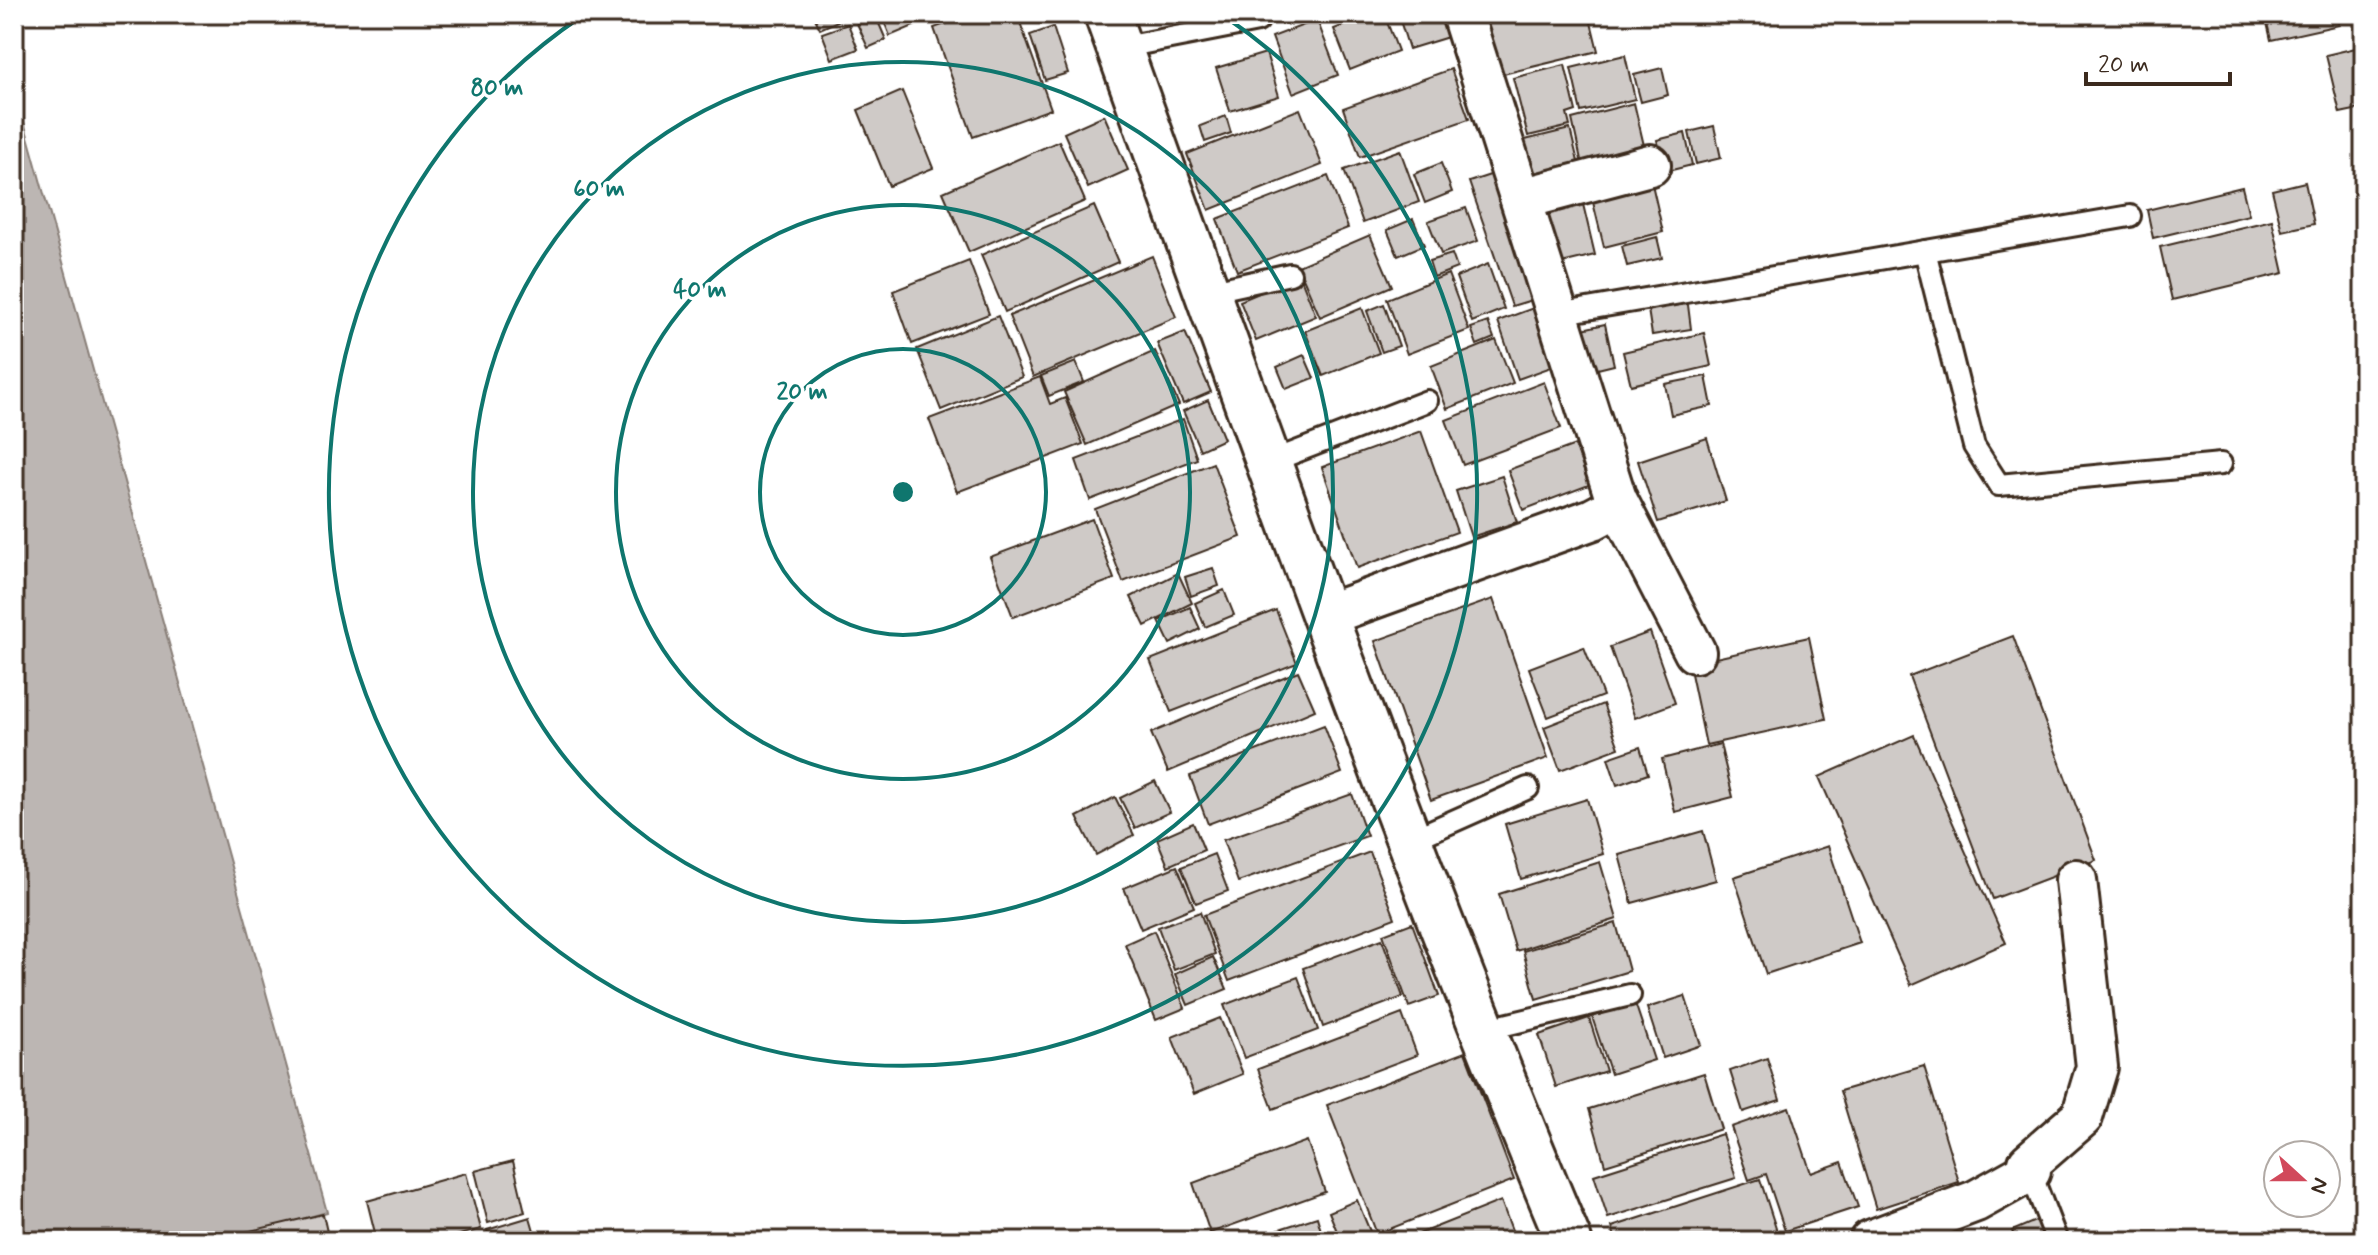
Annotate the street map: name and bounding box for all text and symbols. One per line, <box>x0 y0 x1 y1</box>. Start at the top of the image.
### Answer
scale bar <box>2086 36 2230 86</box>
text: 20 m <box>2098 50 2149 81</box>
text: 80 m <box>471 73 523 104</box>
text: 60 m <box>573 174 625 205</box>
text: 40 m <box>673 275 727 306</box>
text: 20 m <box>776 377 828 408</box>
centre of rings <box>889 478 917 506</box>
north arrow <box>2262 1139 2342 1219</box>
text: N <box>2303 1174 2335 1197</box>

